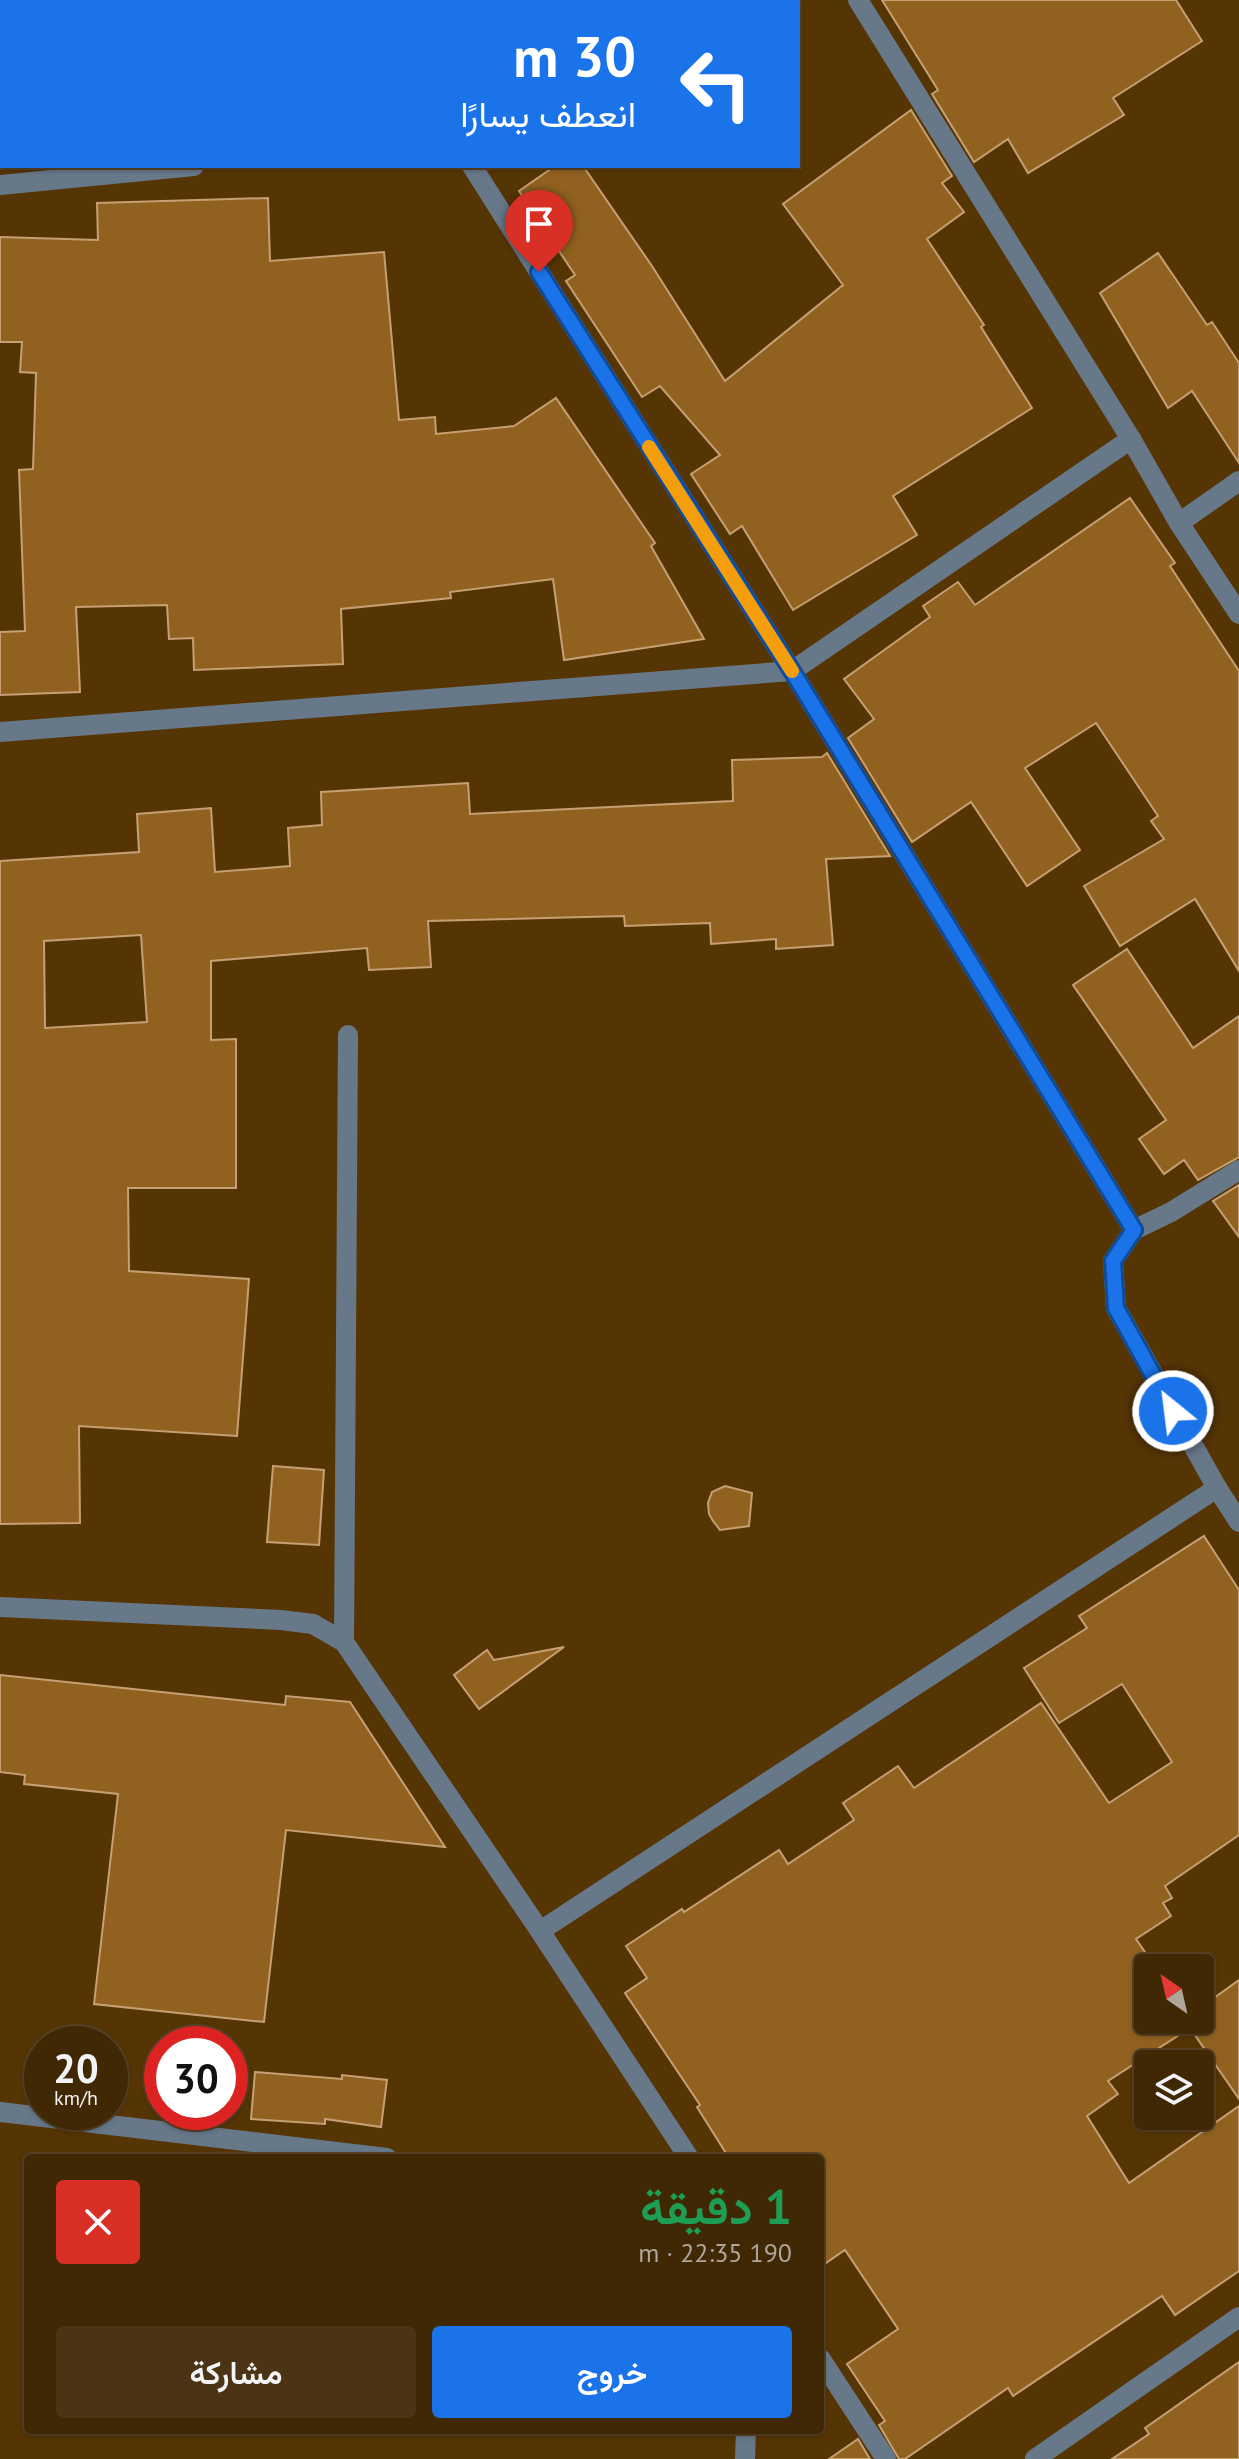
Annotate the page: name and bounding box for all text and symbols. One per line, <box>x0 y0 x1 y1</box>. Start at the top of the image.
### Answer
text: 30 m <box>513 20 636 92</box>
icon: left <box>664 32 768 136</box>
text: انعطف يسارًا <box>460 90 636 137</box>
pin <box>505 190 573 272</box>
icon: arrive <box>517 202 561 246</box>
position arrow <box>1131 1369 1215 1453</box>
north arrow <box>1134 1954 1214 2034</box>
map controls <box>1134 1954 1214 2130</box>
speed limit sign: 30 <box>144 2026 248 2130</box>
text: 20 <box>53 2042 99 2094</box>
button: layers <box>1134 2050 1214 2130</box>
text: km/h <box>54 2085 98 2111</box>
text: 1 دقيقة <box>640 2175 792 2237</box>
button: close <box>56 2180 140 2264</box>
text: 190 m · 22:35 <box>638 2236 792 2269</box>
button: مشاركة <box>56 2326 416 2418</box>
button: خروج <box>432 2326 792 2418</box>

